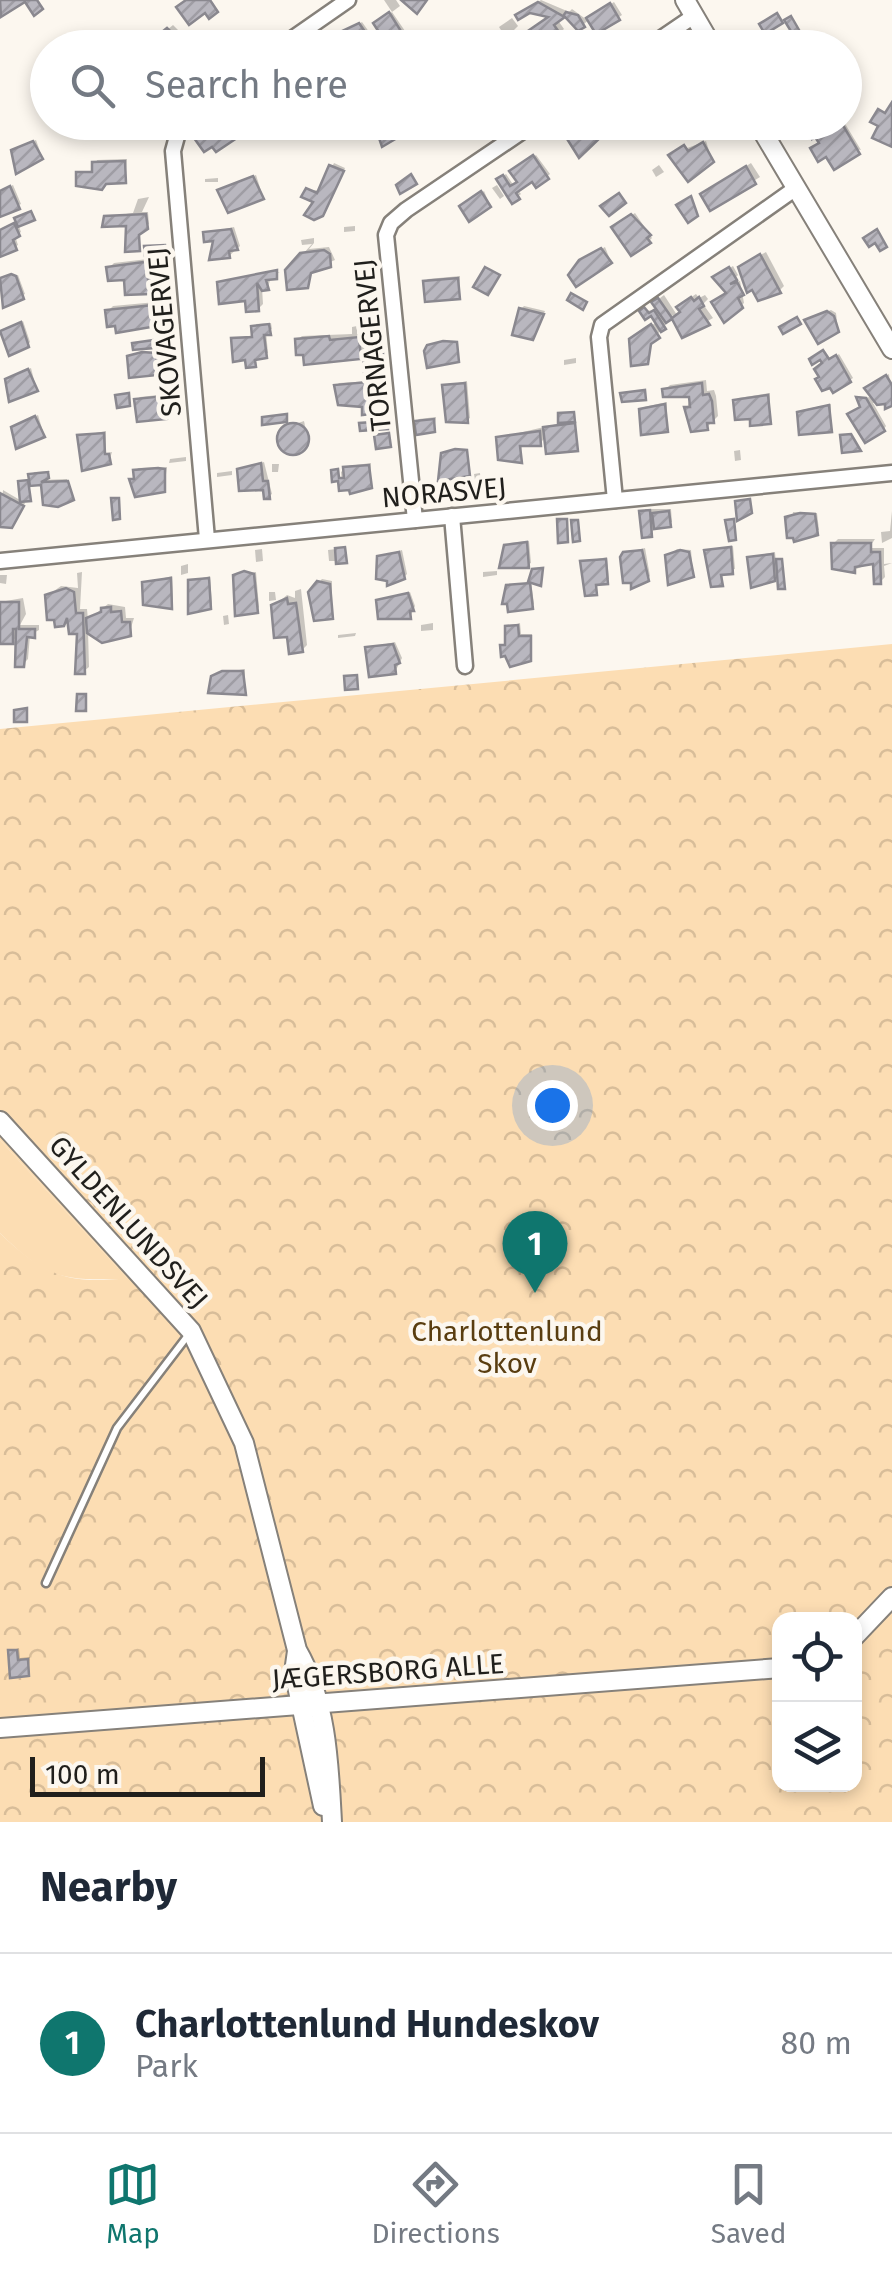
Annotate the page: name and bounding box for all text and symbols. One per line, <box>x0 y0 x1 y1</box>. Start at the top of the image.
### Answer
search box <box>30 30 862 140</box>
icon: search <box>65 58 120 113</box>
text: Search here <box>145 62 348 108</box>
street label: SKOVAGERVEJ <box>141 246 188 418</box>
street label: TORNAGERVEJ <box>347 257 398 433</box>
street label: NORASVEJ <box>380 471 508 514</box>
your location <box>527 1080 578 1131</box>
street label: GYLDENLUNDSVEJ <box>42 1129 215 1316</box>
pin: 1 <box>502 1210 568 1293</box>
park label: Charlottenlund Skov <box>411 1315 603 1380</box>
map controls <box>772 1612 862 1792</box>
button: locate <box>772 1612 862 1702</box>
street label: JÆGERSBORG ALLE <box>271 1647 505 1696</box>
button: layers <box>772 1702 862 1792</box>
scale bar <box>30 1752 265 1796</box>
text: 100 m <box>45 1758 120 1791</box>
text: Nearby <box>40 1862 177 1912</box>
text: Charlottenlund Hundeskov <box>135 2001 599 2047</box>
text: 1 <box>65 2024 80 2062</box>
text: 80 m <box>781 2024 852 2062</box>
text: Park <box>135 2047 198 2085</box>
tab: Map <box>105 2157 160 2250</box>
tab: Directions <box>371 2157 500 2250</box>
tab: Saved <box>711 2157 787 2250</box>

